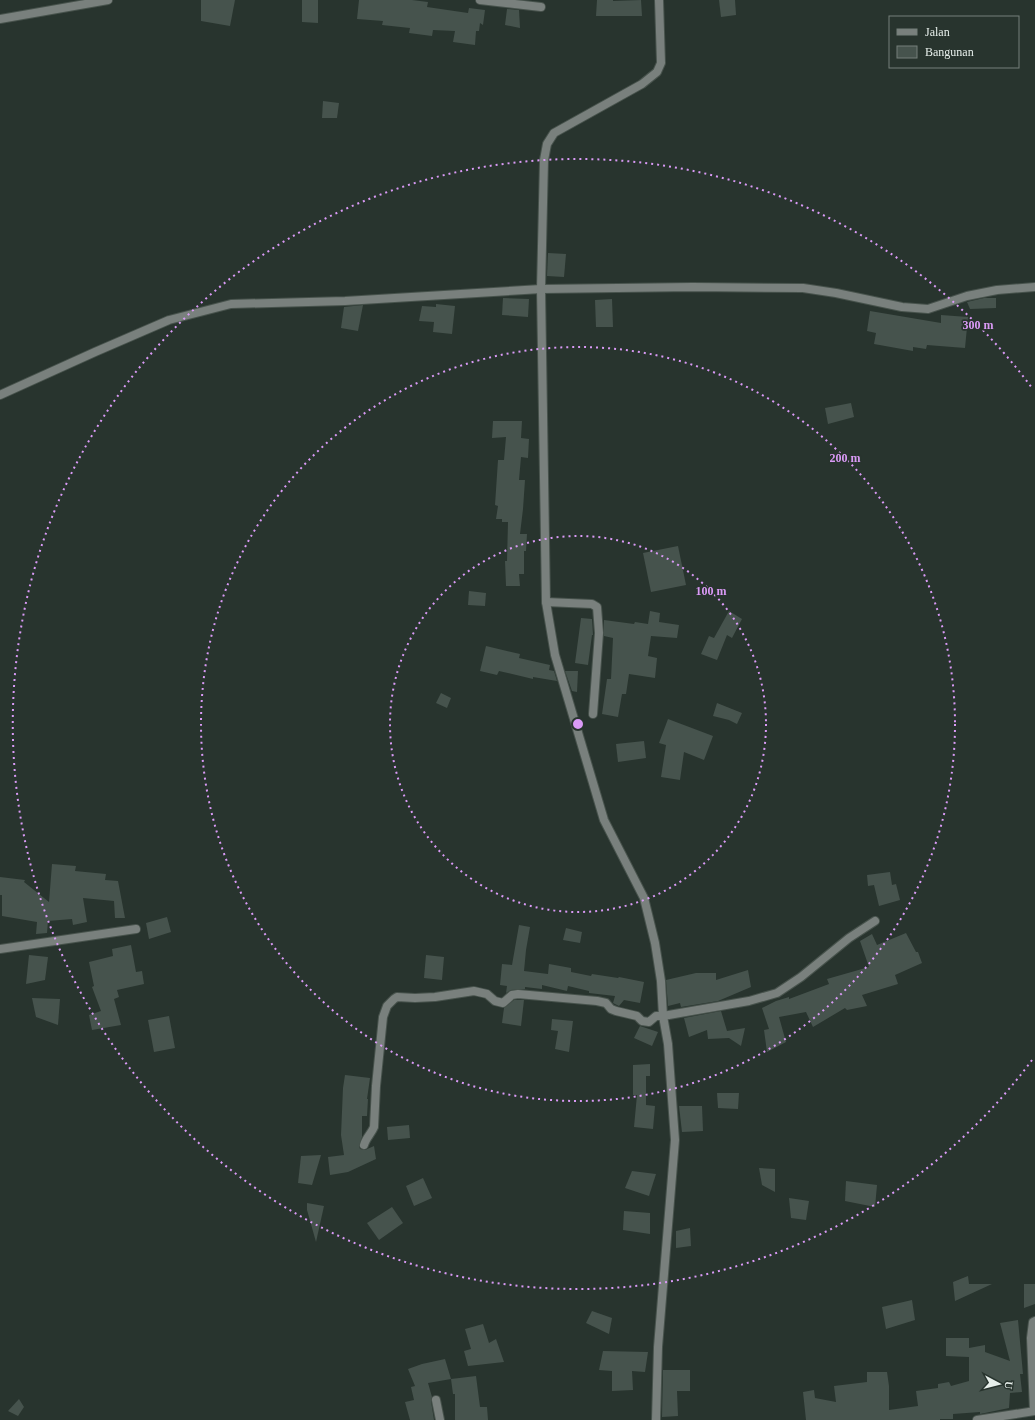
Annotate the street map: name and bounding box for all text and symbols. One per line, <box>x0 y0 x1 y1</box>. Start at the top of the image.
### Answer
legend <box>889 16 1019 68</box>
text: Jalan <box>925 25 950 39</box>
text: Bangunan <box>925 45 974 59</box>
text: 300 m <box>963 318 994 332</box>
text: 200 m <box>830 451 861 465</box>
text: 100 m <box>696 584 727 598</box>
centre of rings <box>571 717 585 731</box>
north arrow <box>979 1364 1019 1404</box>
text: U <box>1002 1381 1015 1390</box>

